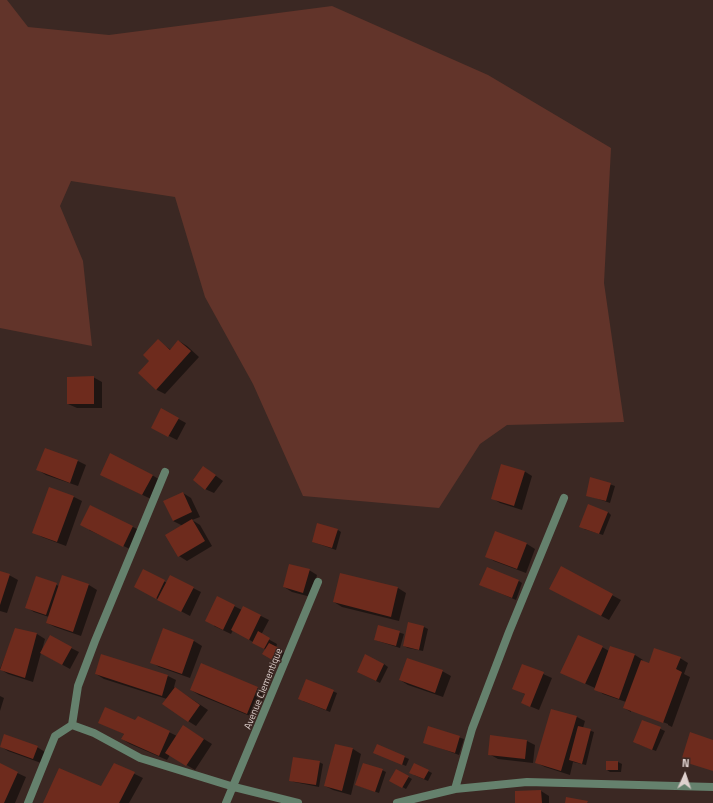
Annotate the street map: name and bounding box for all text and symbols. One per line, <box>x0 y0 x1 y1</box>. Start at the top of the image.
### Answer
street label: Avenue Clementique <box>242 647 286 731</box>
north arrow <box>665 755 705 795</box>
text: N <box>681 755 690 771</box>

